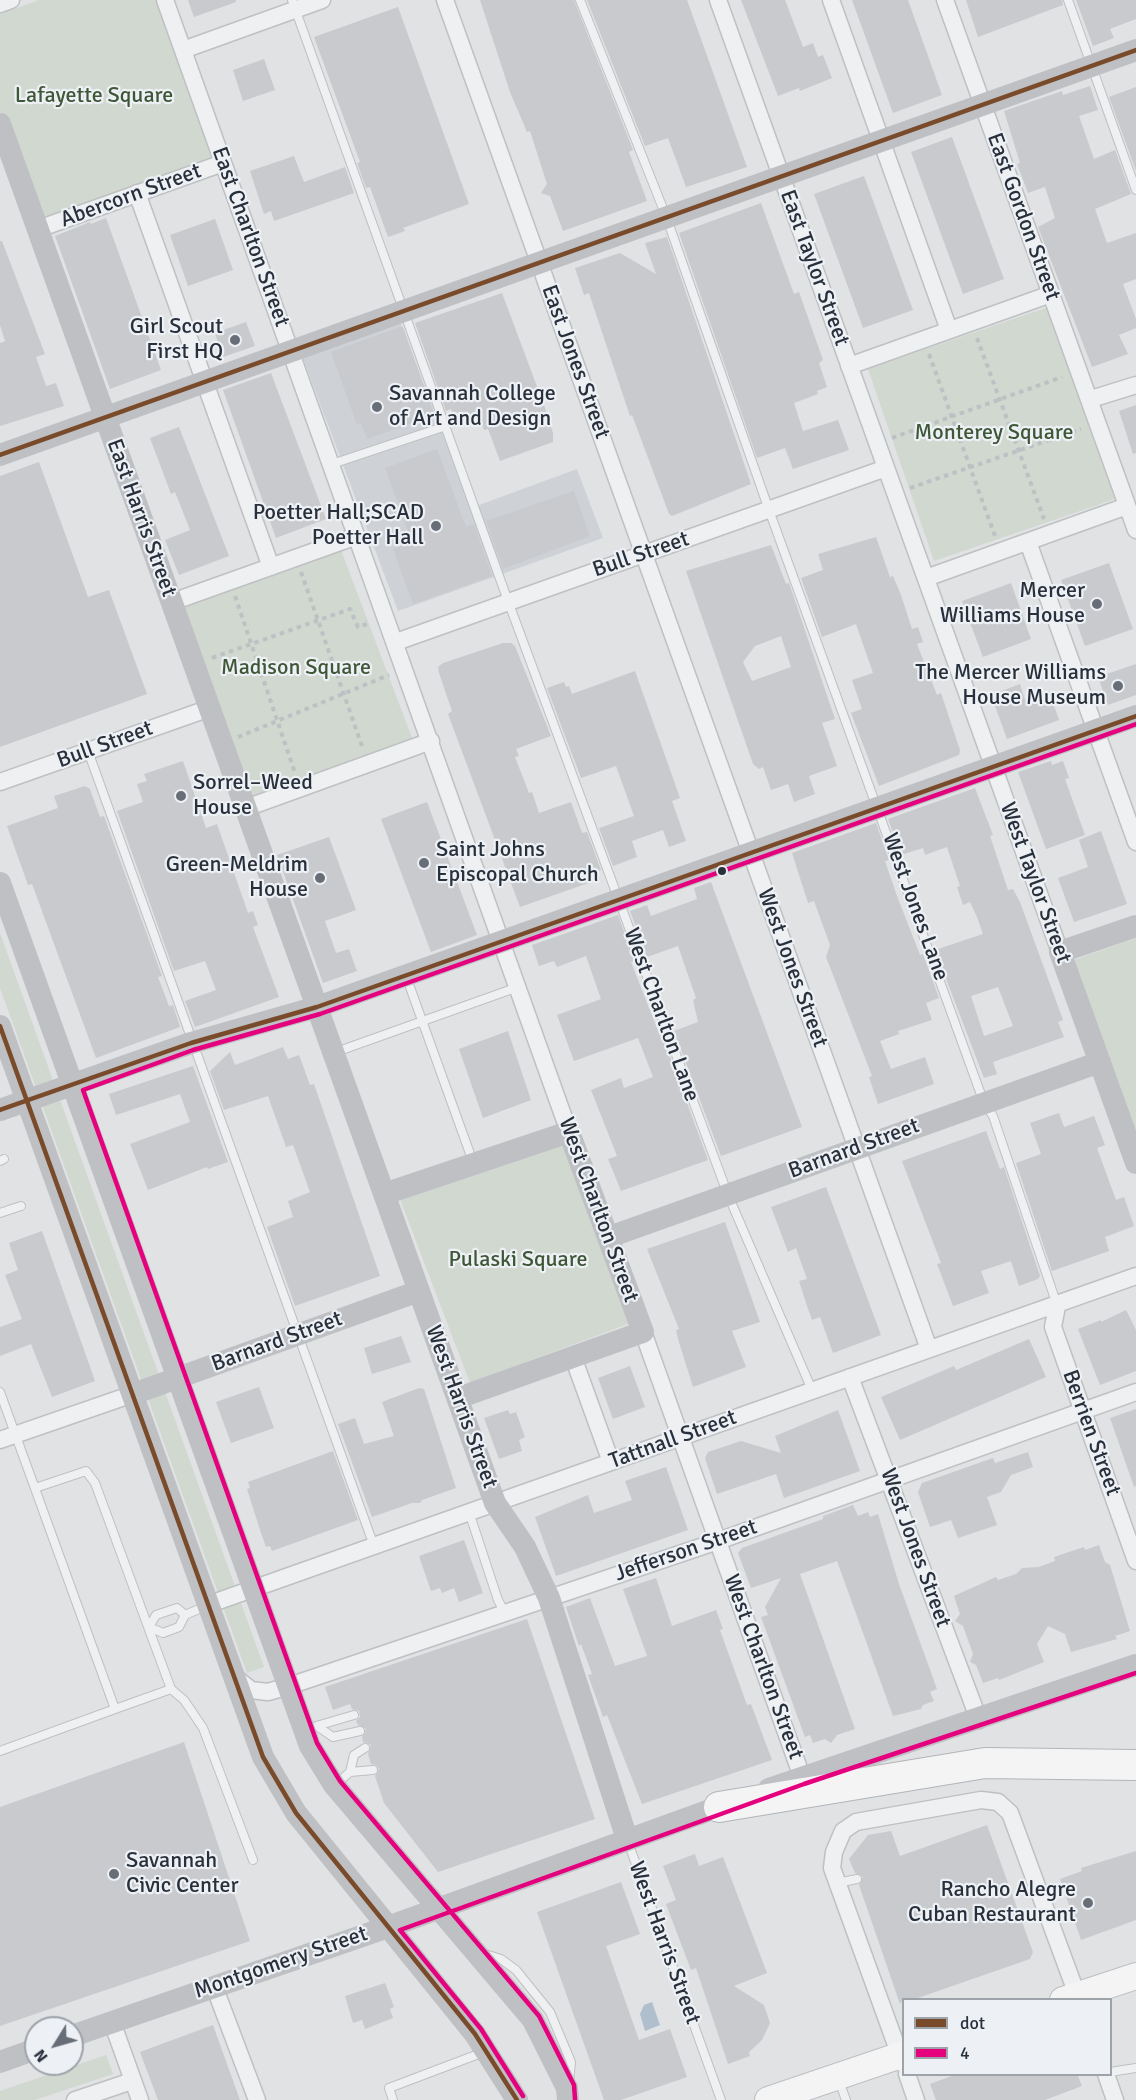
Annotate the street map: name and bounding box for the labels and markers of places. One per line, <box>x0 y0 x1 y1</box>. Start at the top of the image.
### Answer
place label: Girl Scout First HQ <box>130 314 223 366</box>
marker: Girl Scout First HQ <box>228 333 242 347</box>
place label: Savannah College of Art and Design <box>389 381 556 433</box>
marker: Savannah College of Art and Design <box>370 400 384 414</box>
place label: Poetter Hall;SCAD Poetter Hall <box>253 500 424 552</box>
marker: Poetter Hall;SCAD Poetter Hall <box>429 519 443 533</box>
place label: Mercer Williams House <box>940 578 1085 630</box>
marker: Mercer Williams House <box>1090 597 1104 611</box>
place label: The Mercer Williams House Museum <box>915 660 1106 712</box>
marker: The Mercer Williams House Museum <box>1111 679 1125 693</box>
place label: Sorrel–Weed House <box>193 770 313 822</box>
marker: Sorrel–Weed House <box>174 789 188 803</box>
place label: Saint Johns Episcopal Church <box>436 837 599 888</box>
place label: Green-Meldrim House <box>166 852 308 903</box>
marker: Saint Johns Episcopal Church <box>417 856 431 870</box>
unlabelled marker <box>716 865 728 877</box>
marker: Green-Meldrim House <box>313 871 327 885</box>
place label: Savannah Civic Center <box>126 1848 239 1900</box>
marker: Savannah Civic Center <box>107 1867 121 1881</box>
place label: Rancho Alegre Cuban Restaurant <box>908 1877 1076 1928</box>
marker: Rancho Alegre Cuban Restaurant <box>1081 1896 1095 1910</box>

